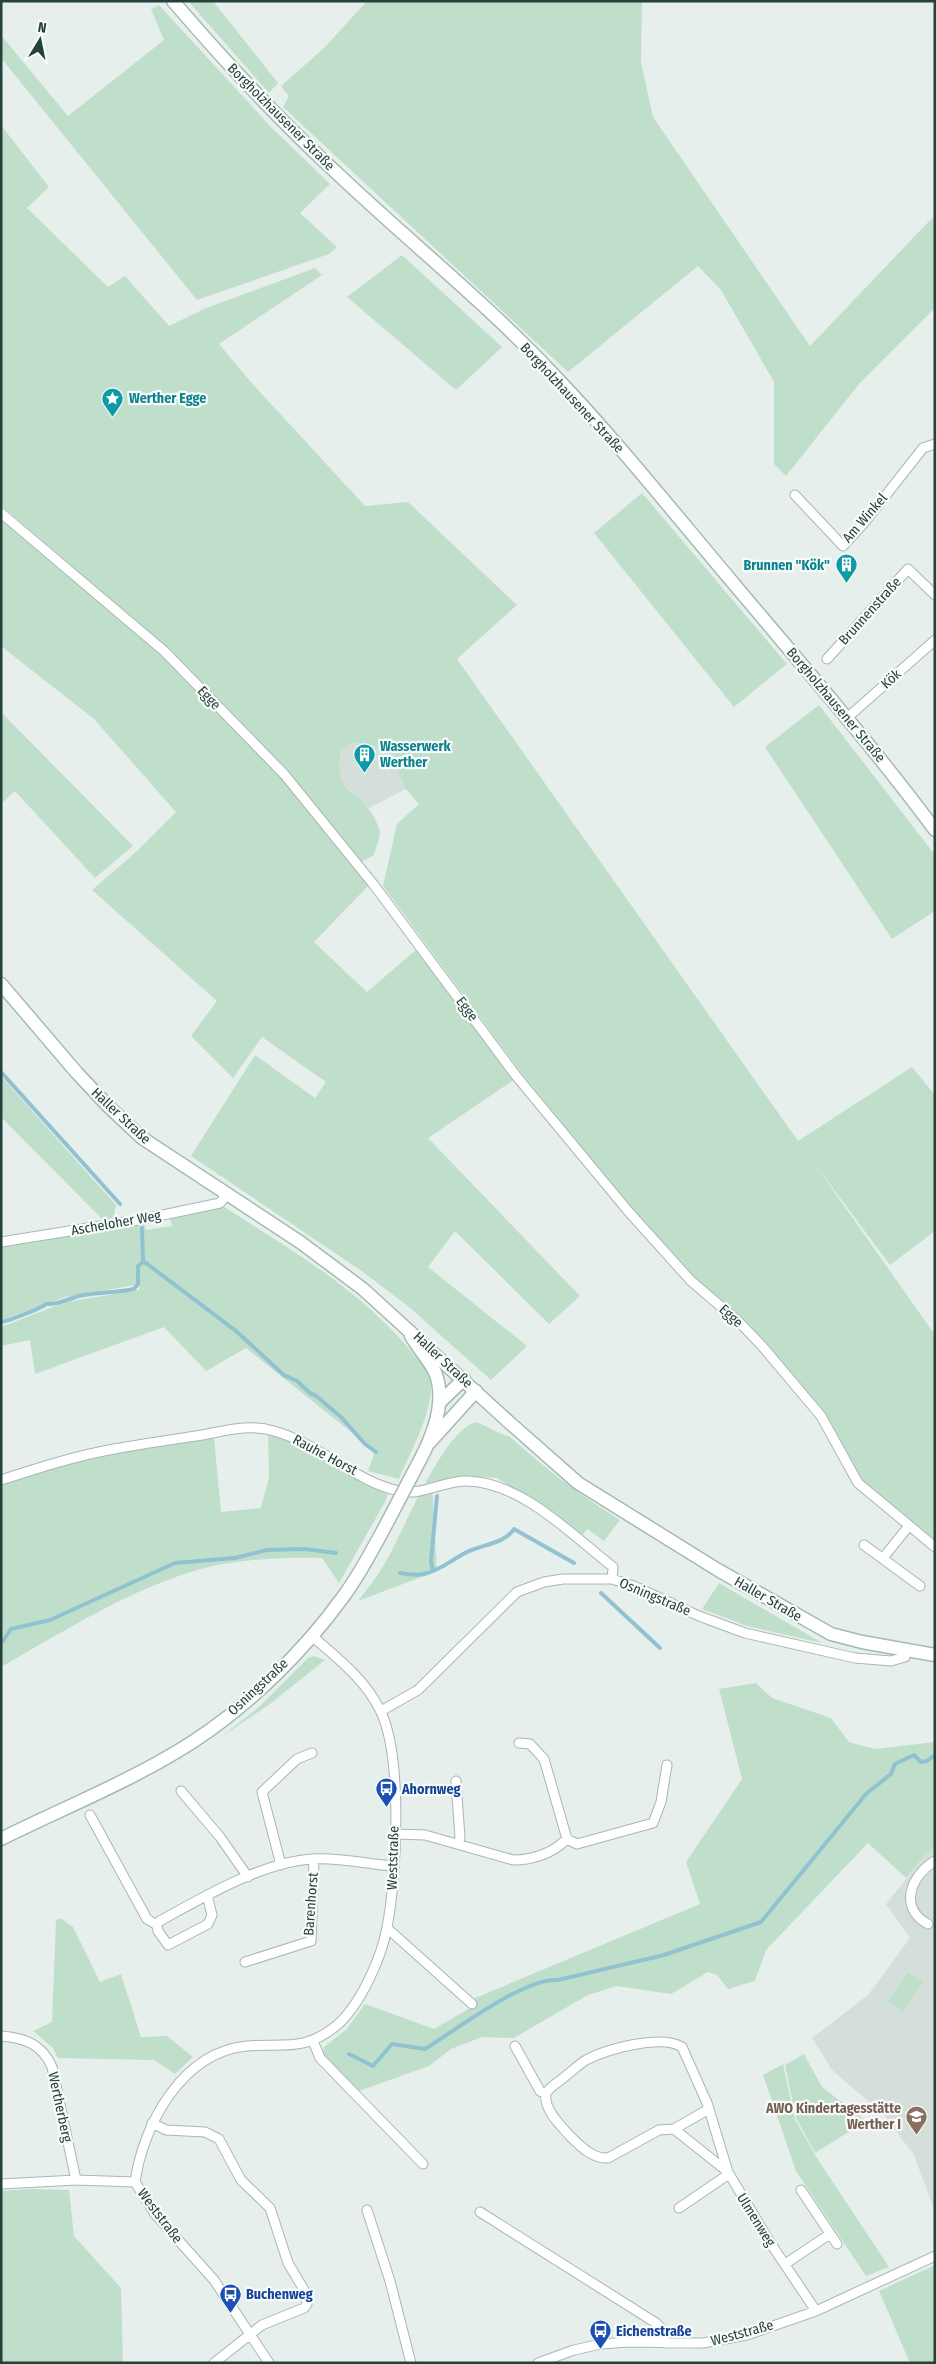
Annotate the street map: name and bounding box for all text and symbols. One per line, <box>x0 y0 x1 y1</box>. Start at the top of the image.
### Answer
north arrow <box>15 15 65 65</box>
text: N <box>37 19 48 37</box>
street label: Borgholzhausener Straße <box>224 60 338 174</box>
street label: Borgholzhausener Straße <box>516 339 628 457</box>
place icon: Werther Egge <box>101 386 125 417</box>
place label: Werther Egge <box>129 390 206 407</box>
street label: Am Winkel <box>839 490 891 546</box>
building icon: Brunnen "Kök" <box>834 553 858 584</box>
place label: Brunnen "Kök" <box>743 557 830 574</box>
street label: Brunnenstraße <box>835 574 905 648</box>
street label: Borgholzhausener Straße <box>783 644 889 766</box>
street label: Kök <box>877 665 905 692</box>
street label: Egge <box>194 683 224 713</box>
place label: Wasserwerk Werther <box>380 738 452 771</box>
building icon: Wasserwerk Werther <box>352 742 376 773</box>
street label: Egge <box>452 993 482 1025</box>
street label: Haller Straße <box>88 1084 154 1148</box>
street label: Ascheloher Weg <box>70 1207 163 1239</box>
street label: Egge <box>716 1301 746 1331</box>
street label: Haller Straße <box>410 1328 476 1392</box>
street label: Rauhe Horst <box>290 1431 360 1479</box>
street label: Haller Straße <box>731 1573 805 1625</box>
street label: Osningstraße <box>617 1574 693 1620</box>
street label: Osningstraße <box>224 1655 292 1719</box>
bus stop icon: Ahornweg <box>374 1777 398 1808</box>
place label: Ahornweg <box>401 1781 461 1798</box>
street label: Weststraße <box>383 1826 403 1890</box>
street label: Barenhorst <box>300 1871 322 1936</box>
street label: Wertherberg <box>44 2070 76 2144</box>
place label: AWO Kindertagesstätte Werther I <box>765 2100 901 2133</box>
school or university icon: AWO Kindertagesstätte Werther I <box>905 2104 929 2135</box>
street label: Weststraße <box>134 2185 186 2247</box>
street label: Ulmenweg <box>733 2190 779 2250</box>
bus stop icon: Buchenweg <box>218 2282 242 2313</box>
place label: Buchenweg <box>246 2286 313 2303</box>
street label: Weststraße <box>709 2316 775 2350</box>
bus stop icon: Eichenstraße <box>588 2319 612 2350</box>
place label: Eichenstraße <box>616 2323 692 2340</box>

